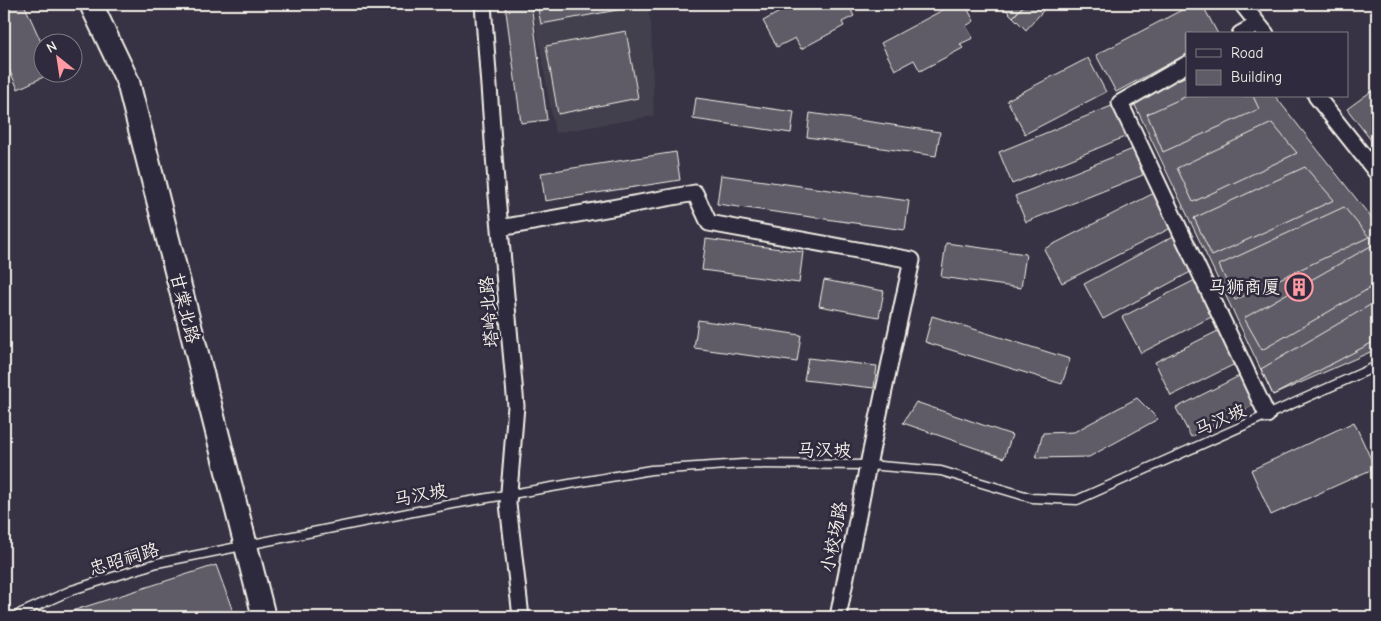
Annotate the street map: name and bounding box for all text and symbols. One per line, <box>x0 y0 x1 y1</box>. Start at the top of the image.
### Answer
north arrow <box>32 32 82 82</box>
legend <box>1186 32 1348 98</box>
text: N <box>44 38 60 57</box>
text: Road <box>1231 44 1263 62</box>
text: Building <box>1231 68 1282 86</box>
street label: 甘棠北路 <box>166 271 203 346</box>
building icon: 马狮商厦 <box>1284 272 1314 302</box>
street label: 塔岭北路 <box>476 275 503 349</box>
place label: 马狮商厦 <box>1208 277 1280 298</box>
street label: 马汉坡 <box>1191 400 1249 441</box>
street label: 马汉坡 <box>797 440 851 461</box>
street label: 马汉坡 <box>392 480 449 511</box>
street label: 小校场路 <box>817 500 852 574</box>
street label: 忠昭祠路 <box>87 539 162 580</box>

